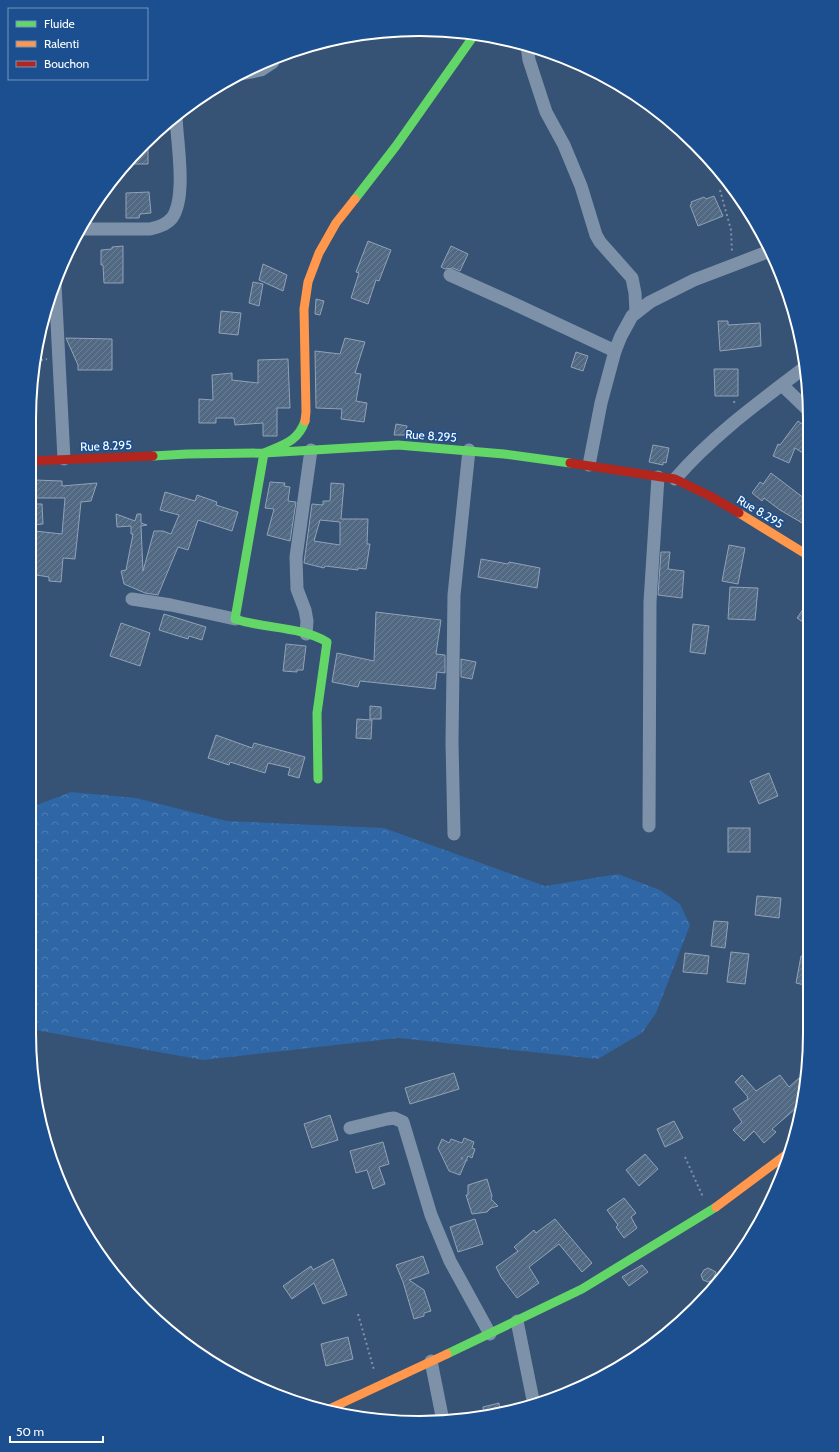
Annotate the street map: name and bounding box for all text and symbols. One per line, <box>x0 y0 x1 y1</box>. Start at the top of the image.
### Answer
legend <box>8 8 148 80</box>
text: Fluide <box>44 16 75 31</box>
text: Ralenti <box>44 36 79 51</box>
text: Bouchon <box>44 56 90 71</box>
street label: Rue 8.295 <box>405 426 457 445</box>
street label: Rue 8.295 <box>80 437 132 454</box>
street label: Rue 8.295 <box>734 492 786 531</box>
scale bar <box>10 1418 103 1444</box>
text: 50 m <box>16 1424 44 1439</box>

